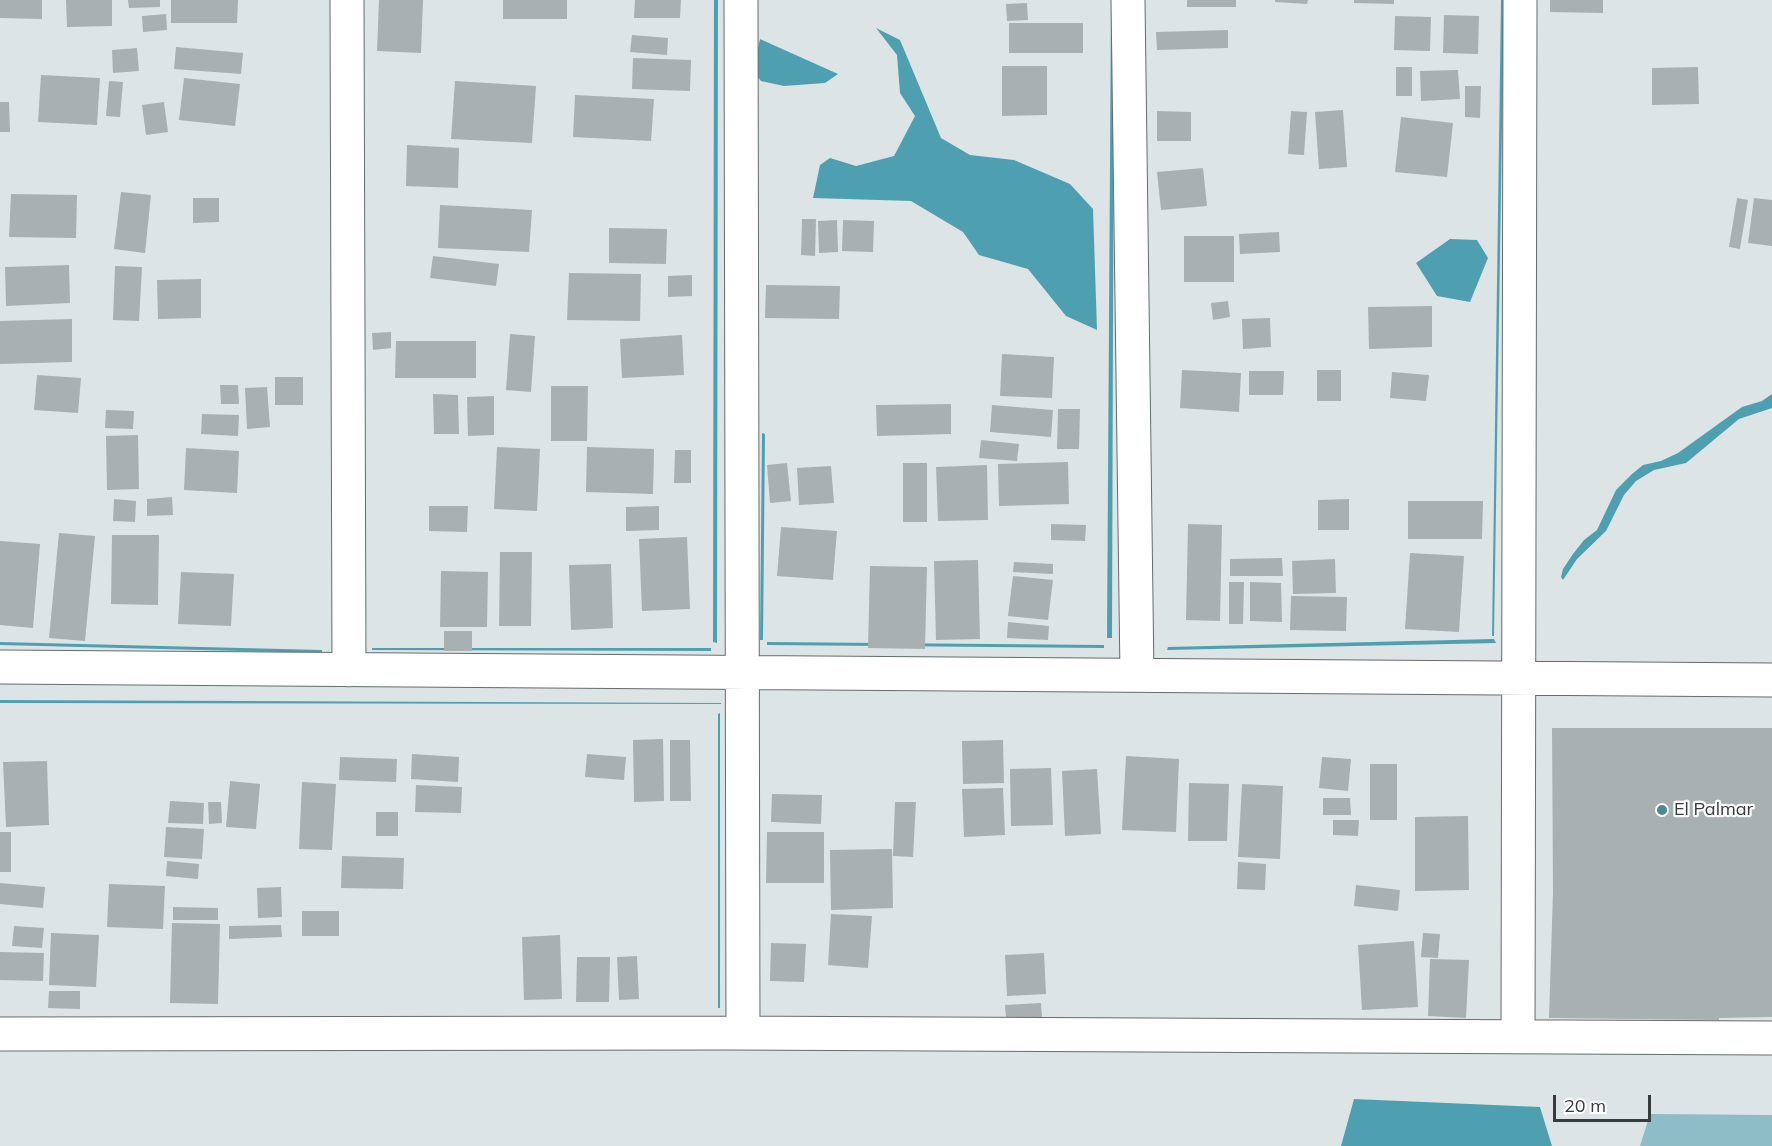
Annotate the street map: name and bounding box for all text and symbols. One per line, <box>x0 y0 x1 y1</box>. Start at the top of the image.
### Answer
place label: El Palmar <box>1674 799 1753 821</box>
marker: El Palmar <box>1655 803 1669 817</box>
scale bar <box>1556 1083 1654 1121</box>
text: 20 m <box>1564 1094 1606 1117</box>

